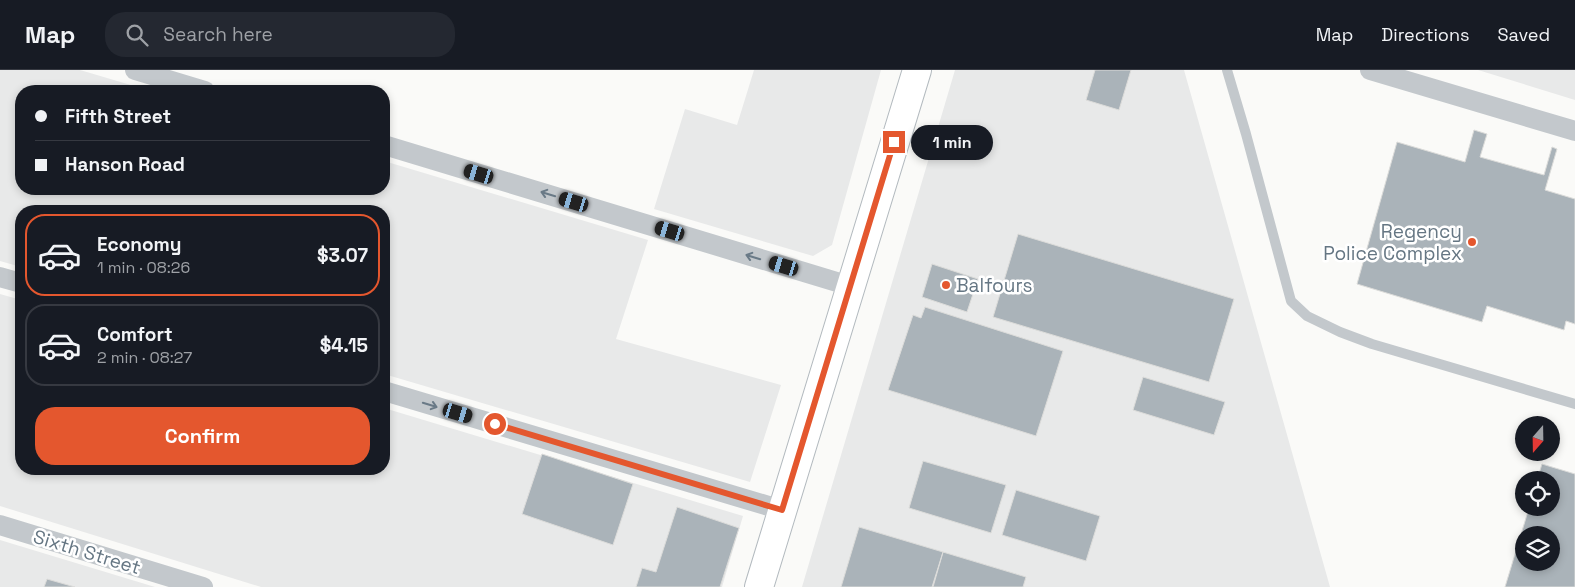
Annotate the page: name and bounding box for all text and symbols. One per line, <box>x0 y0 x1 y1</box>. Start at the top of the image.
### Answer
search box <box>105 12 455 57</box>
text: Map <box>25 19 75 50</box>
icon: search <box>123 21 151 49</box>
text: Search here <box>163 22 273 47</box>
text: Map <box>1316 23 1353 46</box>
text: Directions <box>1381 23 1470 46</box>
text: Saved <box>1498 23 1550 46</box>
text: Fifth Street <box>65 104 171 129</box>
callout: 1 min <box>912 124 994 160</box>
route end <box>883 131 905 153</box>
text: 1 min <box>932 132 972 153</box>
text: Hanson Road <box>65 152 185 177</box>
car <box>462 162 495 186</box>
one-way arrow <box>540 189 556 199</box>
car <box>557 190 590 214</box>
car <box>653 219 686 243</box>
place label: Regency Police Complex <box>1323 219 1462 266</box>
text: Economy <box>97 232 181 257</box>
icon: car <box>37 233 82 278</box>
marker: Regency Police Complex <box>1466 236 1478 248</box>
text: $3.07 <box>317 243 368 268</box>
one-way arrow <box>746 251 762 261</box>
car <box>767 254 800 278</box>
text: 1 min · 08:26 <box>97 257 190 278</box>
place label: Balfours <box>956 273 1032 298</box>
marker: Balfours <box>940 279 952 291</box>
text: Comfort <box>97 322 173 347</box>
icon: car <box>37 323 82 368</box>
text: $4.15 <box>320 333 368 358</box>
text: 2 min · 08:27 <box>97 347 192 368</box>
one-way arrow <box>422 400 438 410</box>
car <box>441 401 474 425</box>
button: Confirm <box>35 407 370 465</box>
route start <box>484 413 506 435</box>
north arrow <box>1515 416 1560 461</box>
map controls <box>1515 416 1560 571</box>
button: locate <box>1515 471 1560 516</box>
street label: Sixth Street <box>30 524 144 580</box>
button: layers <box>1515 526 1560 571</box>

